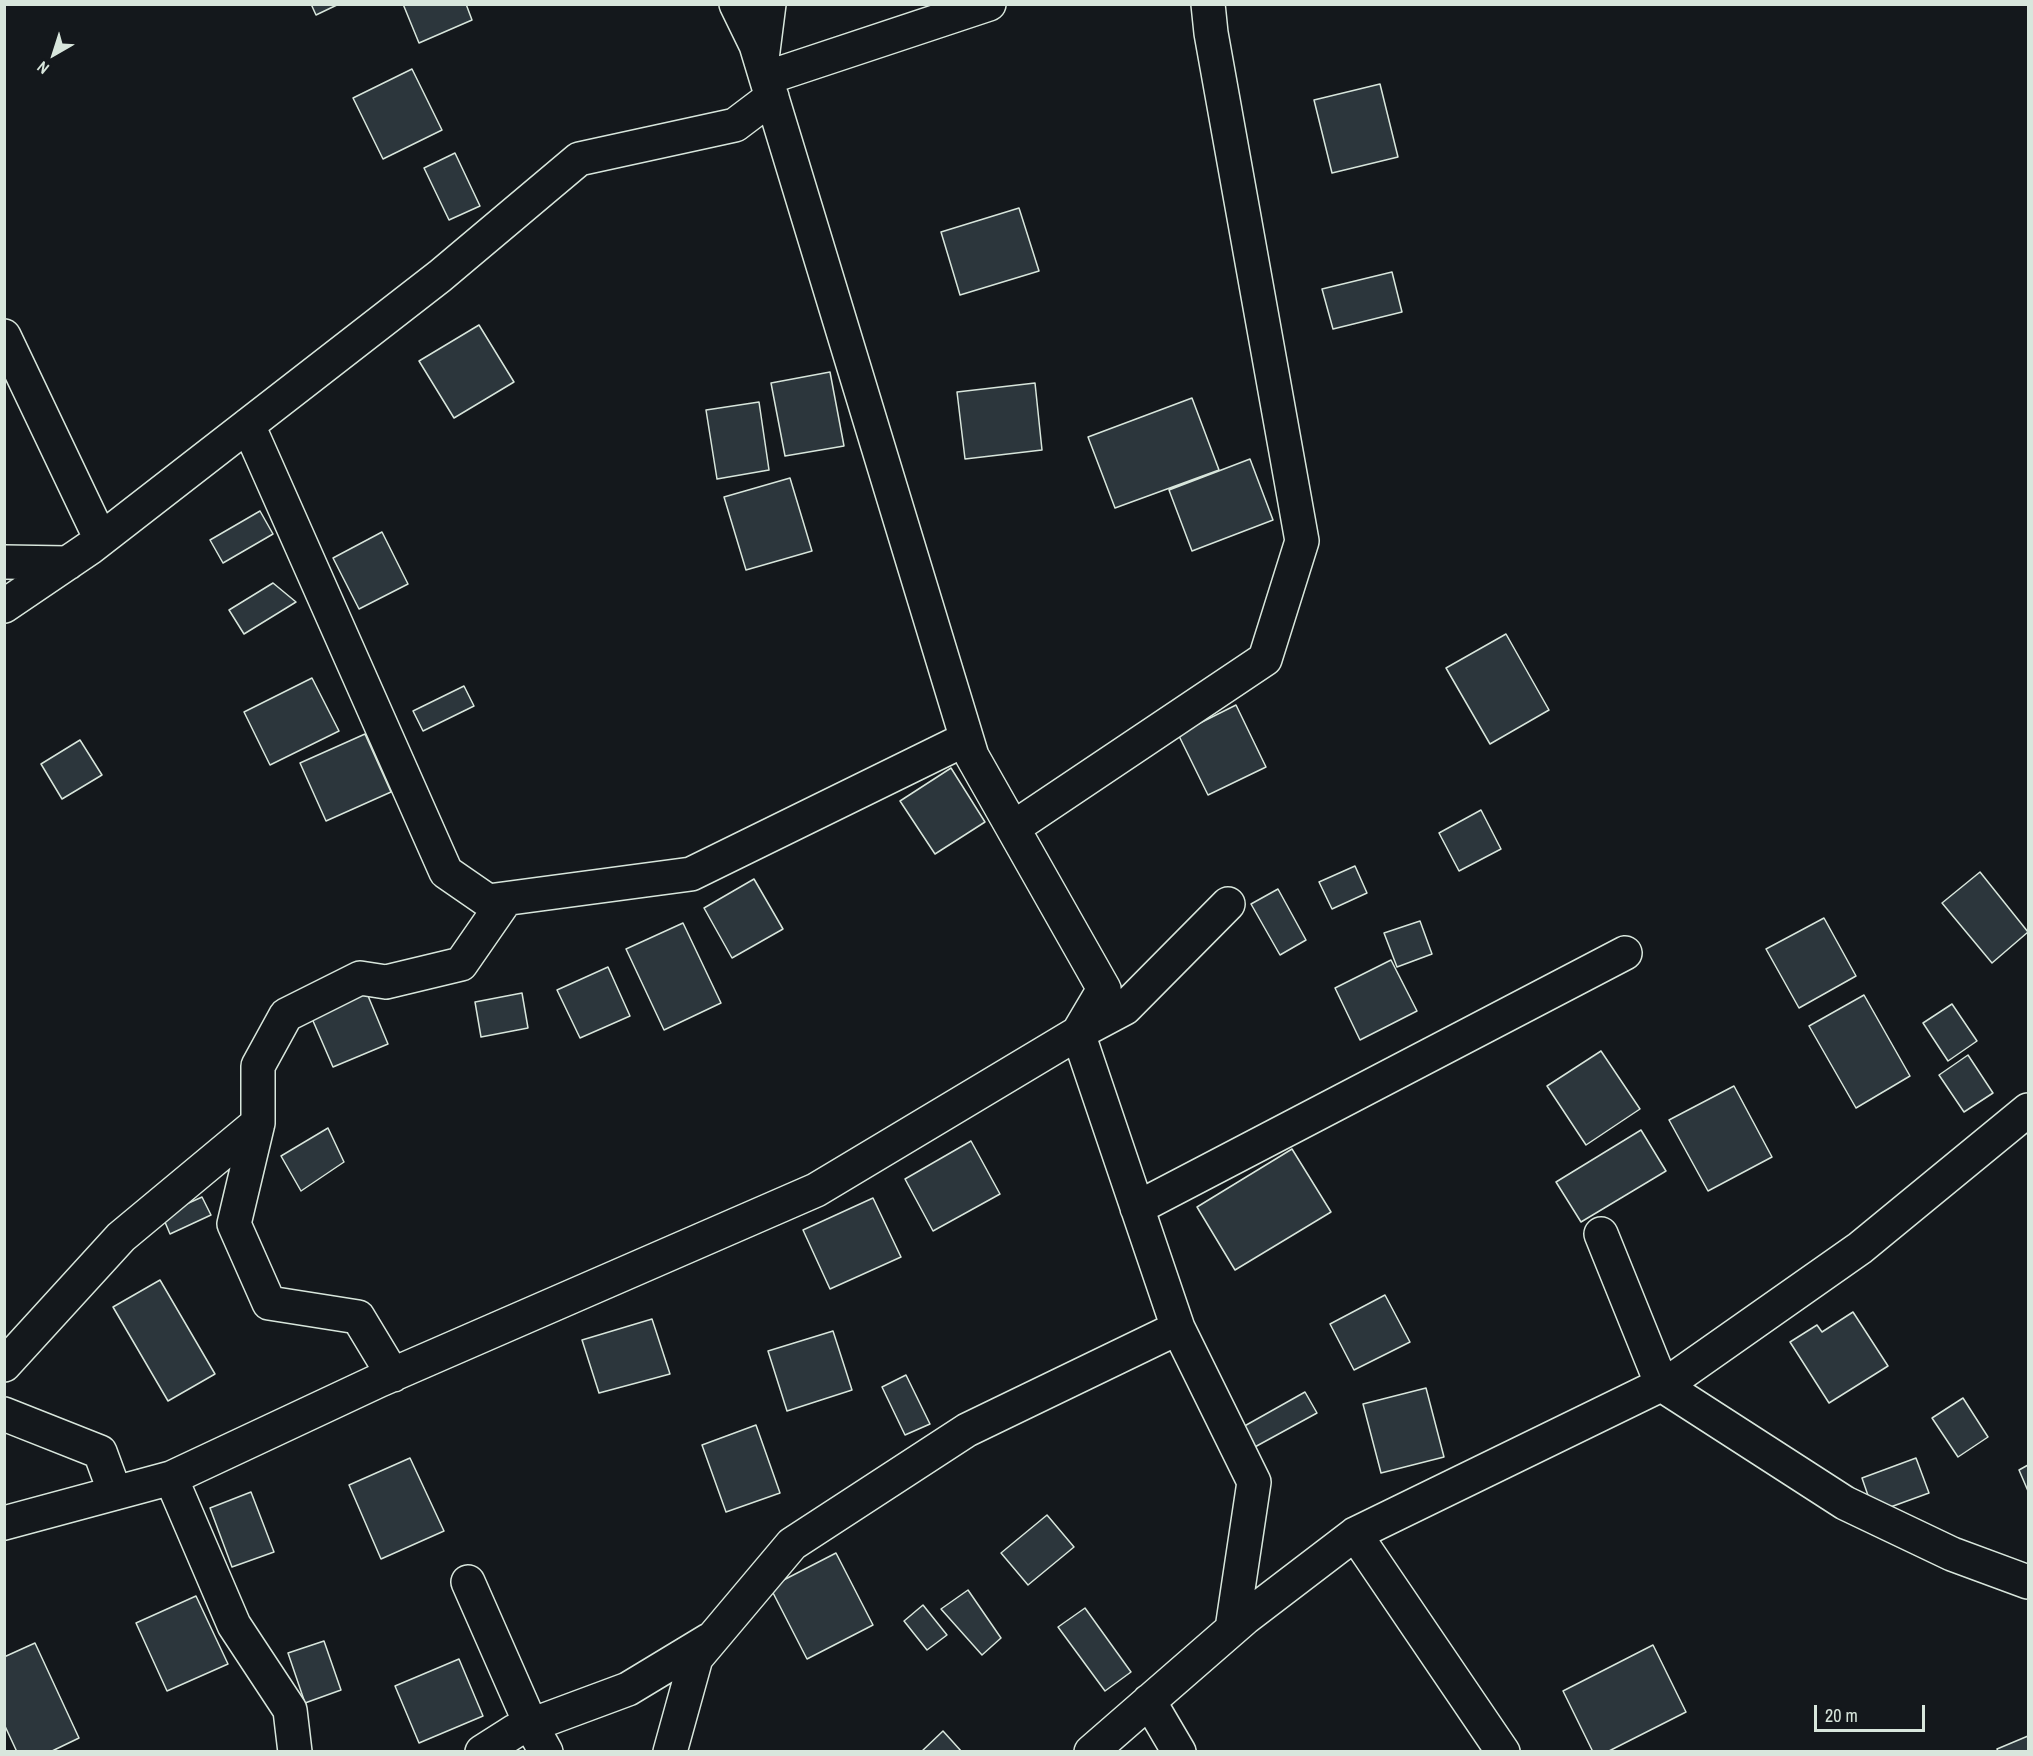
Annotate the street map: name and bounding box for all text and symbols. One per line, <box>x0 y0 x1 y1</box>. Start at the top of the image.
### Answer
north arrow <box>24 24 84 84</box>
text: N <box>32 56 53 80</box>
scale bar <box>1817 1693 1928 1731</box>
text: 20 m <box>1825 1703 1858 1728</box>

